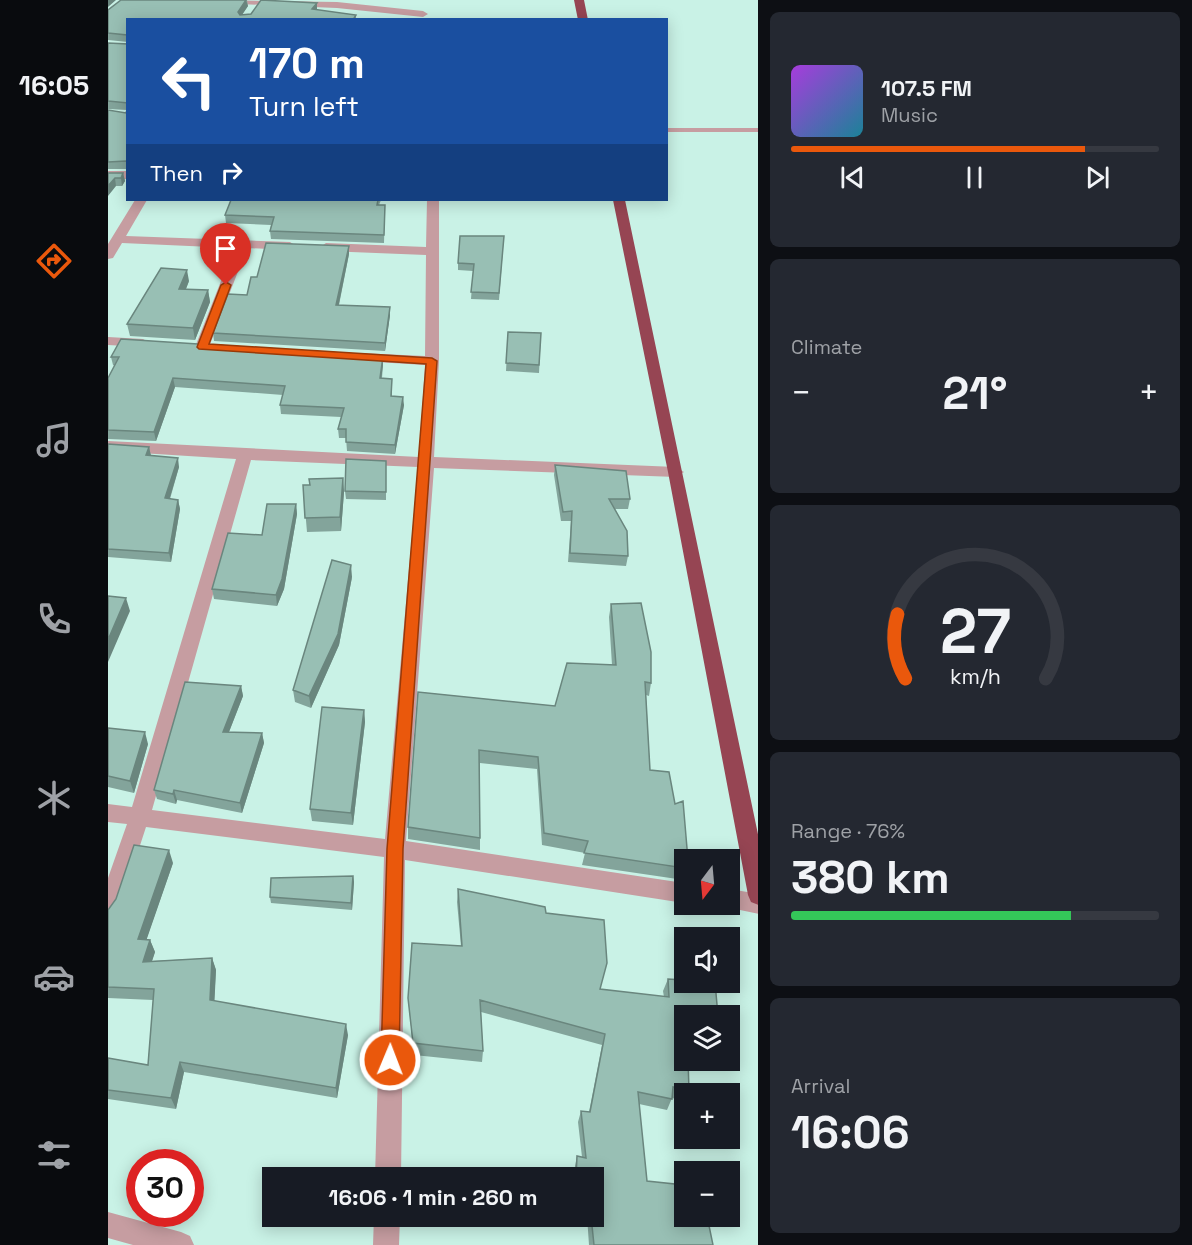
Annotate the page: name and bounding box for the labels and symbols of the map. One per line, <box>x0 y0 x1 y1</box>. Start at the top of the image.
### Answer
pin <box>200 223 251 285</box>
north arrow <box>674 849 740 915</box>
position arrow <box>358 1028 422 1092</box>
speed limit sign: 30 <box>126 1149 204 1227</box>

